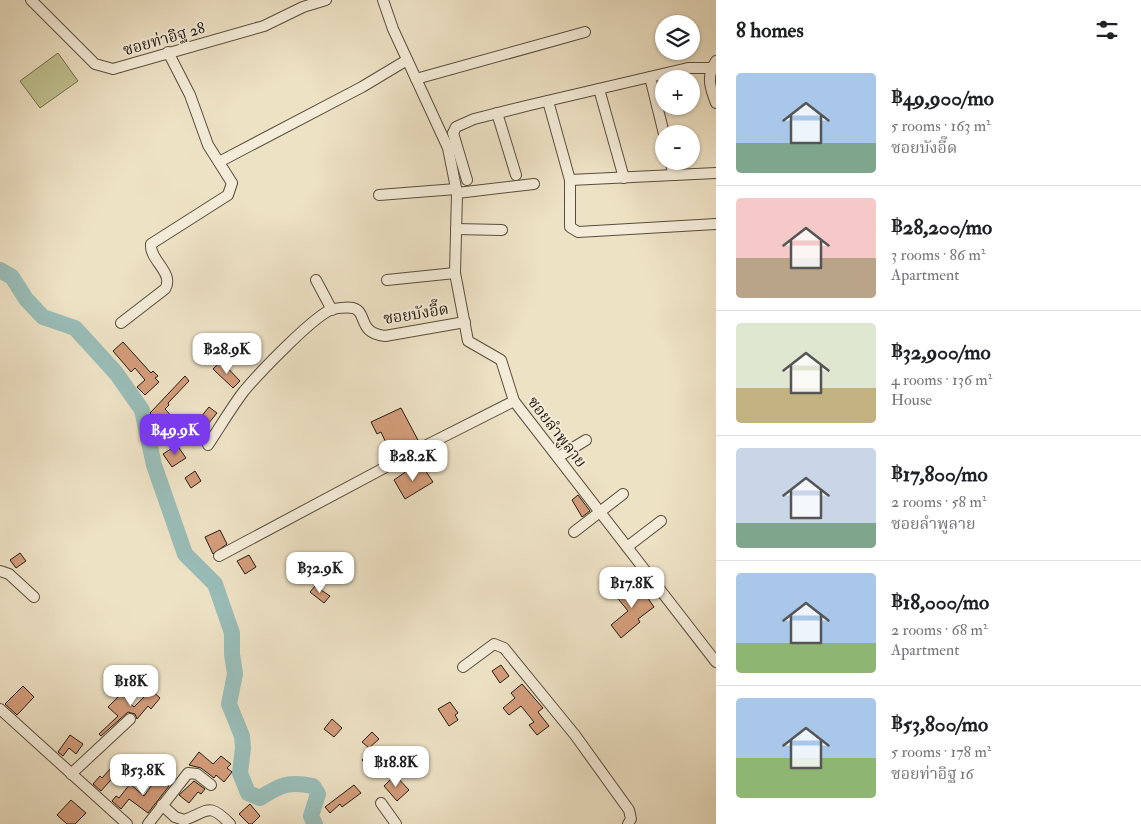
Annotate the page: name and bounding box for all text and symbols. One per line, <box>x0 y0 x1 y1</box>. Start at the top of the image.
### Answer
map controls <box>655 15 700 170</box>
button: layers <box>655 15 700 60</box>
icon: filters <box>1093 16 1121 44</box>
text: 8 homes <box>736 17 804 44</box>
street label: ซอยท่าอิฐ 28 <box>121 18 208 60</box>
button: + <box>655 70 700 115</box>
text: ฿49,900/mo <box>891 85 994 112</box>
icon: home <box>776 93 836 153</box>
text: 5 rooms · 163 m² <box>891 116 991 136</box>
button: − <box>655 125 700 170</box>
text: ซอยบังอี๊ด <box>891 138 957 158</box>
text: ฿28,200/mo <box>891 214 992 241</box>
icon: home <box>776 218 836 278</box>
text: 3 rooms · 86 m² <box>891 245 985 265</box>
text: Apartment <box>891 265 959 285</box>
street label: ซอยบังอี๊ด <box>381 297 450 329</box>
pin: ฿28.9K <box>186 332 268 375</box>
text: ฿28.9K <box>203 339 251 359</box>
text: ฿32,900/mo <box>891 339 991 366</box>
icon: home <box>776 343 836 403</box>
text: 4 rooms · 136 m² <box>891 370 992 390</box>
text: House <box>891 390 932 410</box>
street label: ซอยลำพูลาย <box>523 393 591 471</box>
pin: ฿49.9K <box>134 414 216 456</box>
text: ฿49.9K <box>151 420 199 440</box>
pin: ฿28.2K <box>372 440 454 482</box>
text: ฿28.2K <box>390 446 436 466</box>
text: ฿17,800/mo <box>891 461 988 488</box>
icon: home <box>776 468 836 528</box>
text: 2 rooms · 58 m² <box>891 492 986 512</box>
text: ซอยลำพูลาย <box>891 514 976 534</box>
pin: ฿32.9K <box>279 552 361 594</box>
text: ฿32.9K <box>297 558 343 578</box>
pin: ฿17.8K <box>591 566 673 609</box>
text: ฿17.8K <box>610 573 654 593</box>
text: ฿18,000/mo <box>891 589 989 616</box>
icon: home <box>776 593 836 653</box>
text: 2 rooms · 68 m² <box>891 620 987 640</box>
text: Apartment <box>891 640 959 660</box>
pin: ฿18K <box>101 664 161 707</box>
text: ฿18K <box>114 671 148 691</box>
text: ฿53,800/mo <box>891 711 988 738</box>
icon: home <box>776 718 836 778</box>
text: 5 rooms · 178 m² <box>891 742 991 762</box>
pin: ฿18.8K <box>355 746 437 788</box>
text: ฿18.8K <box>374 752 418 772</box>
pin: ฿53.8K <box>102 754 184 796</box>
text: ฿53.8K <box>121 760 165 780</box>
text: ซอยท่าอิฐ 16 <box>891 764 974 784</box>

